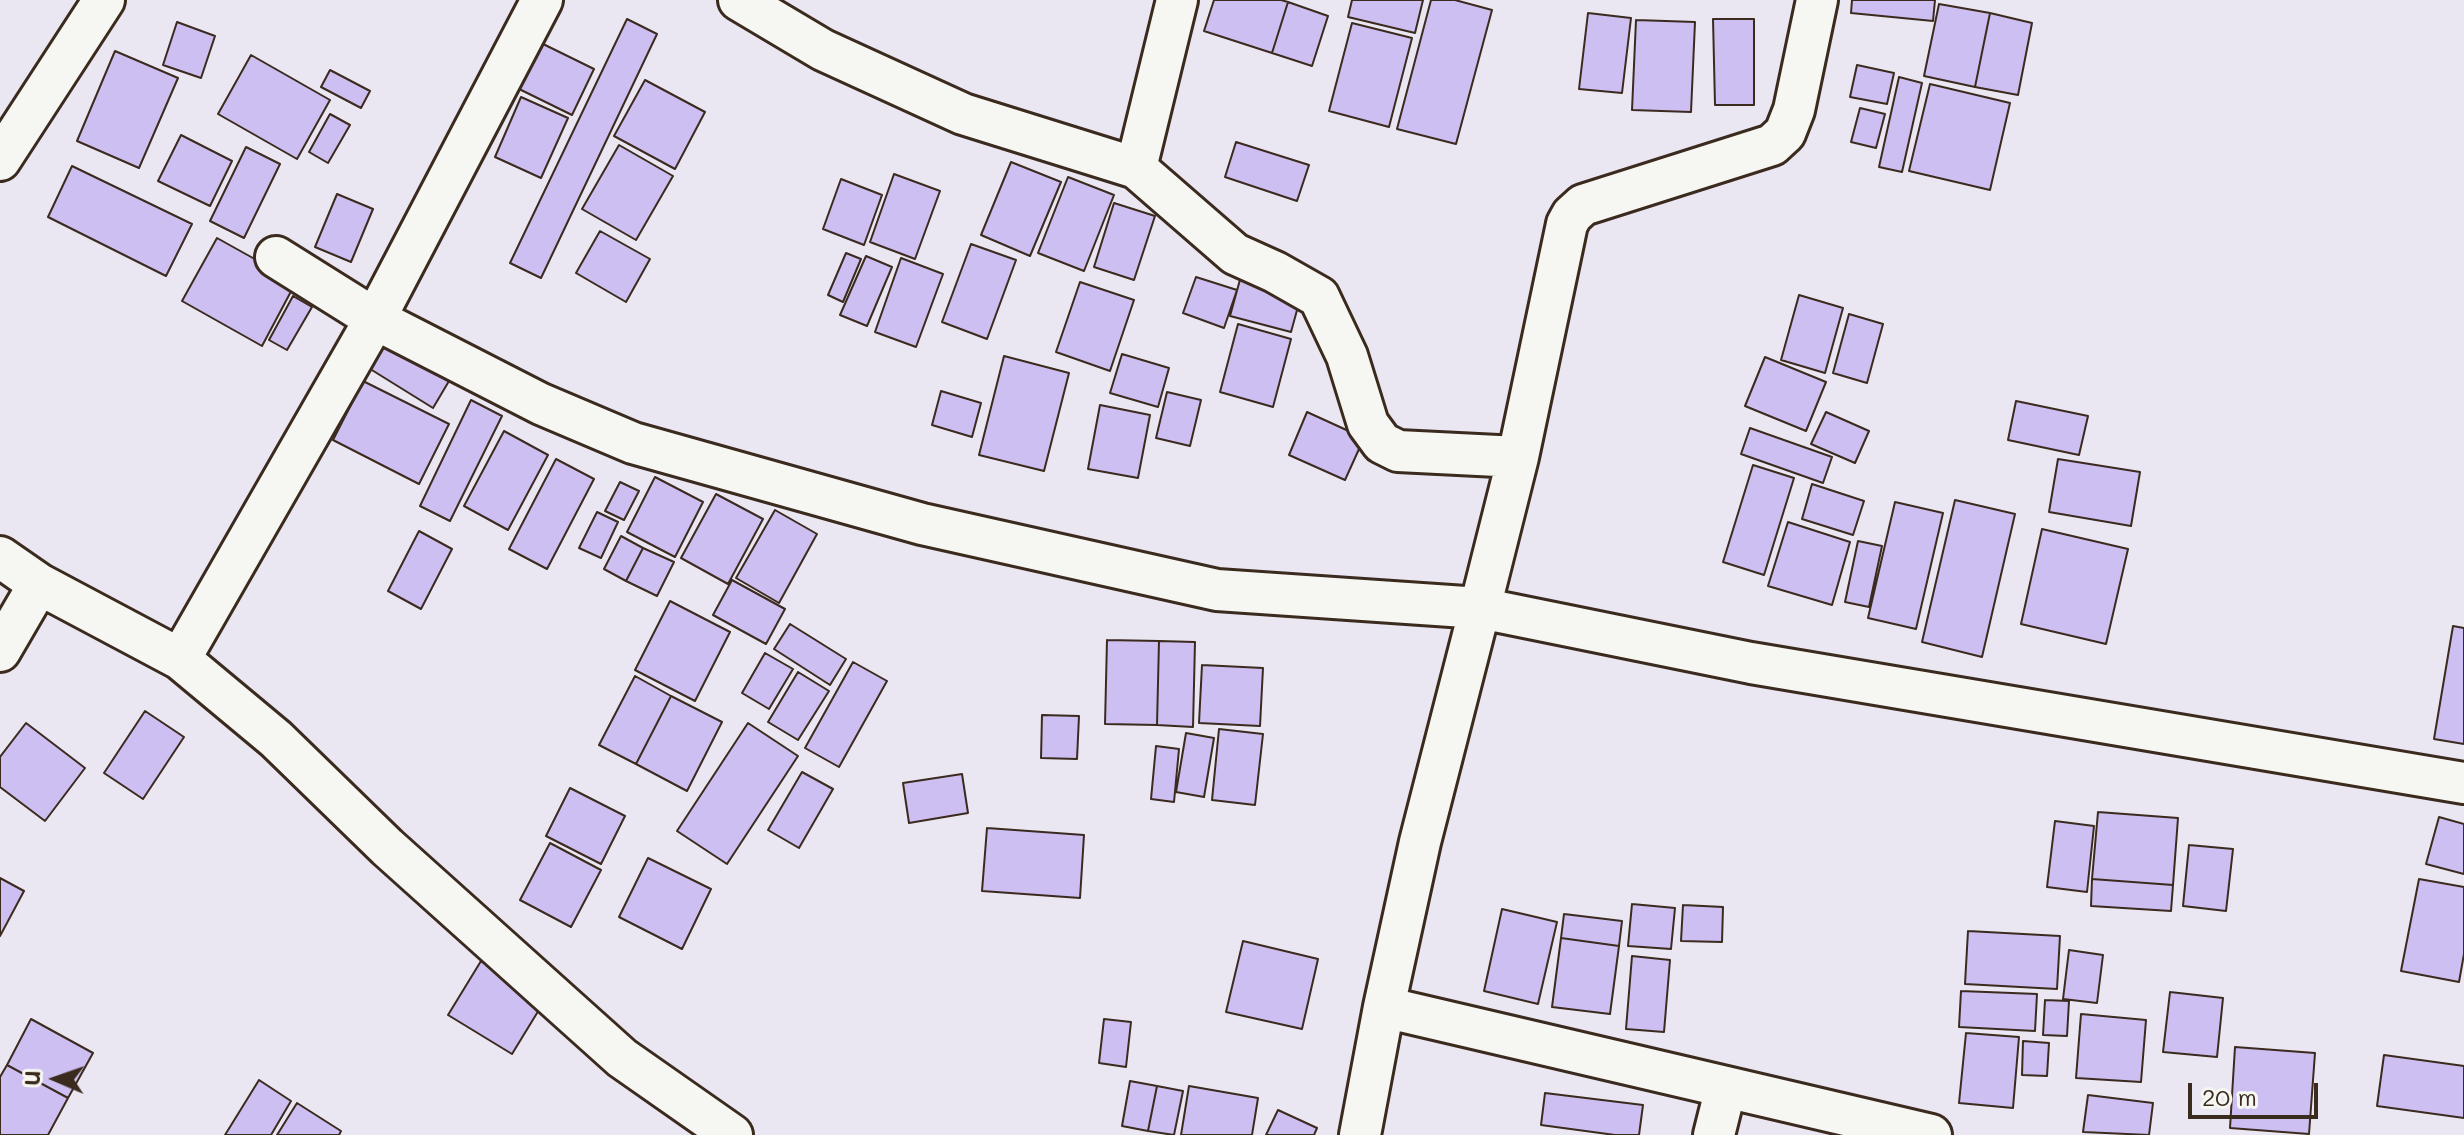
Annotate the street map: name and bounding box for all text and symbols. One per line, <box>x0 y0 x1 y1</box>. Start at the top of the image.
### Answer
north arrow <box>16 1039 96 1119</box>
scale bar <box>2192 1067 2322 1117</box>
text: U <box>17 1070 46 1086</box>
text: 20 m <box>2202 1081 2257 1112</box>

